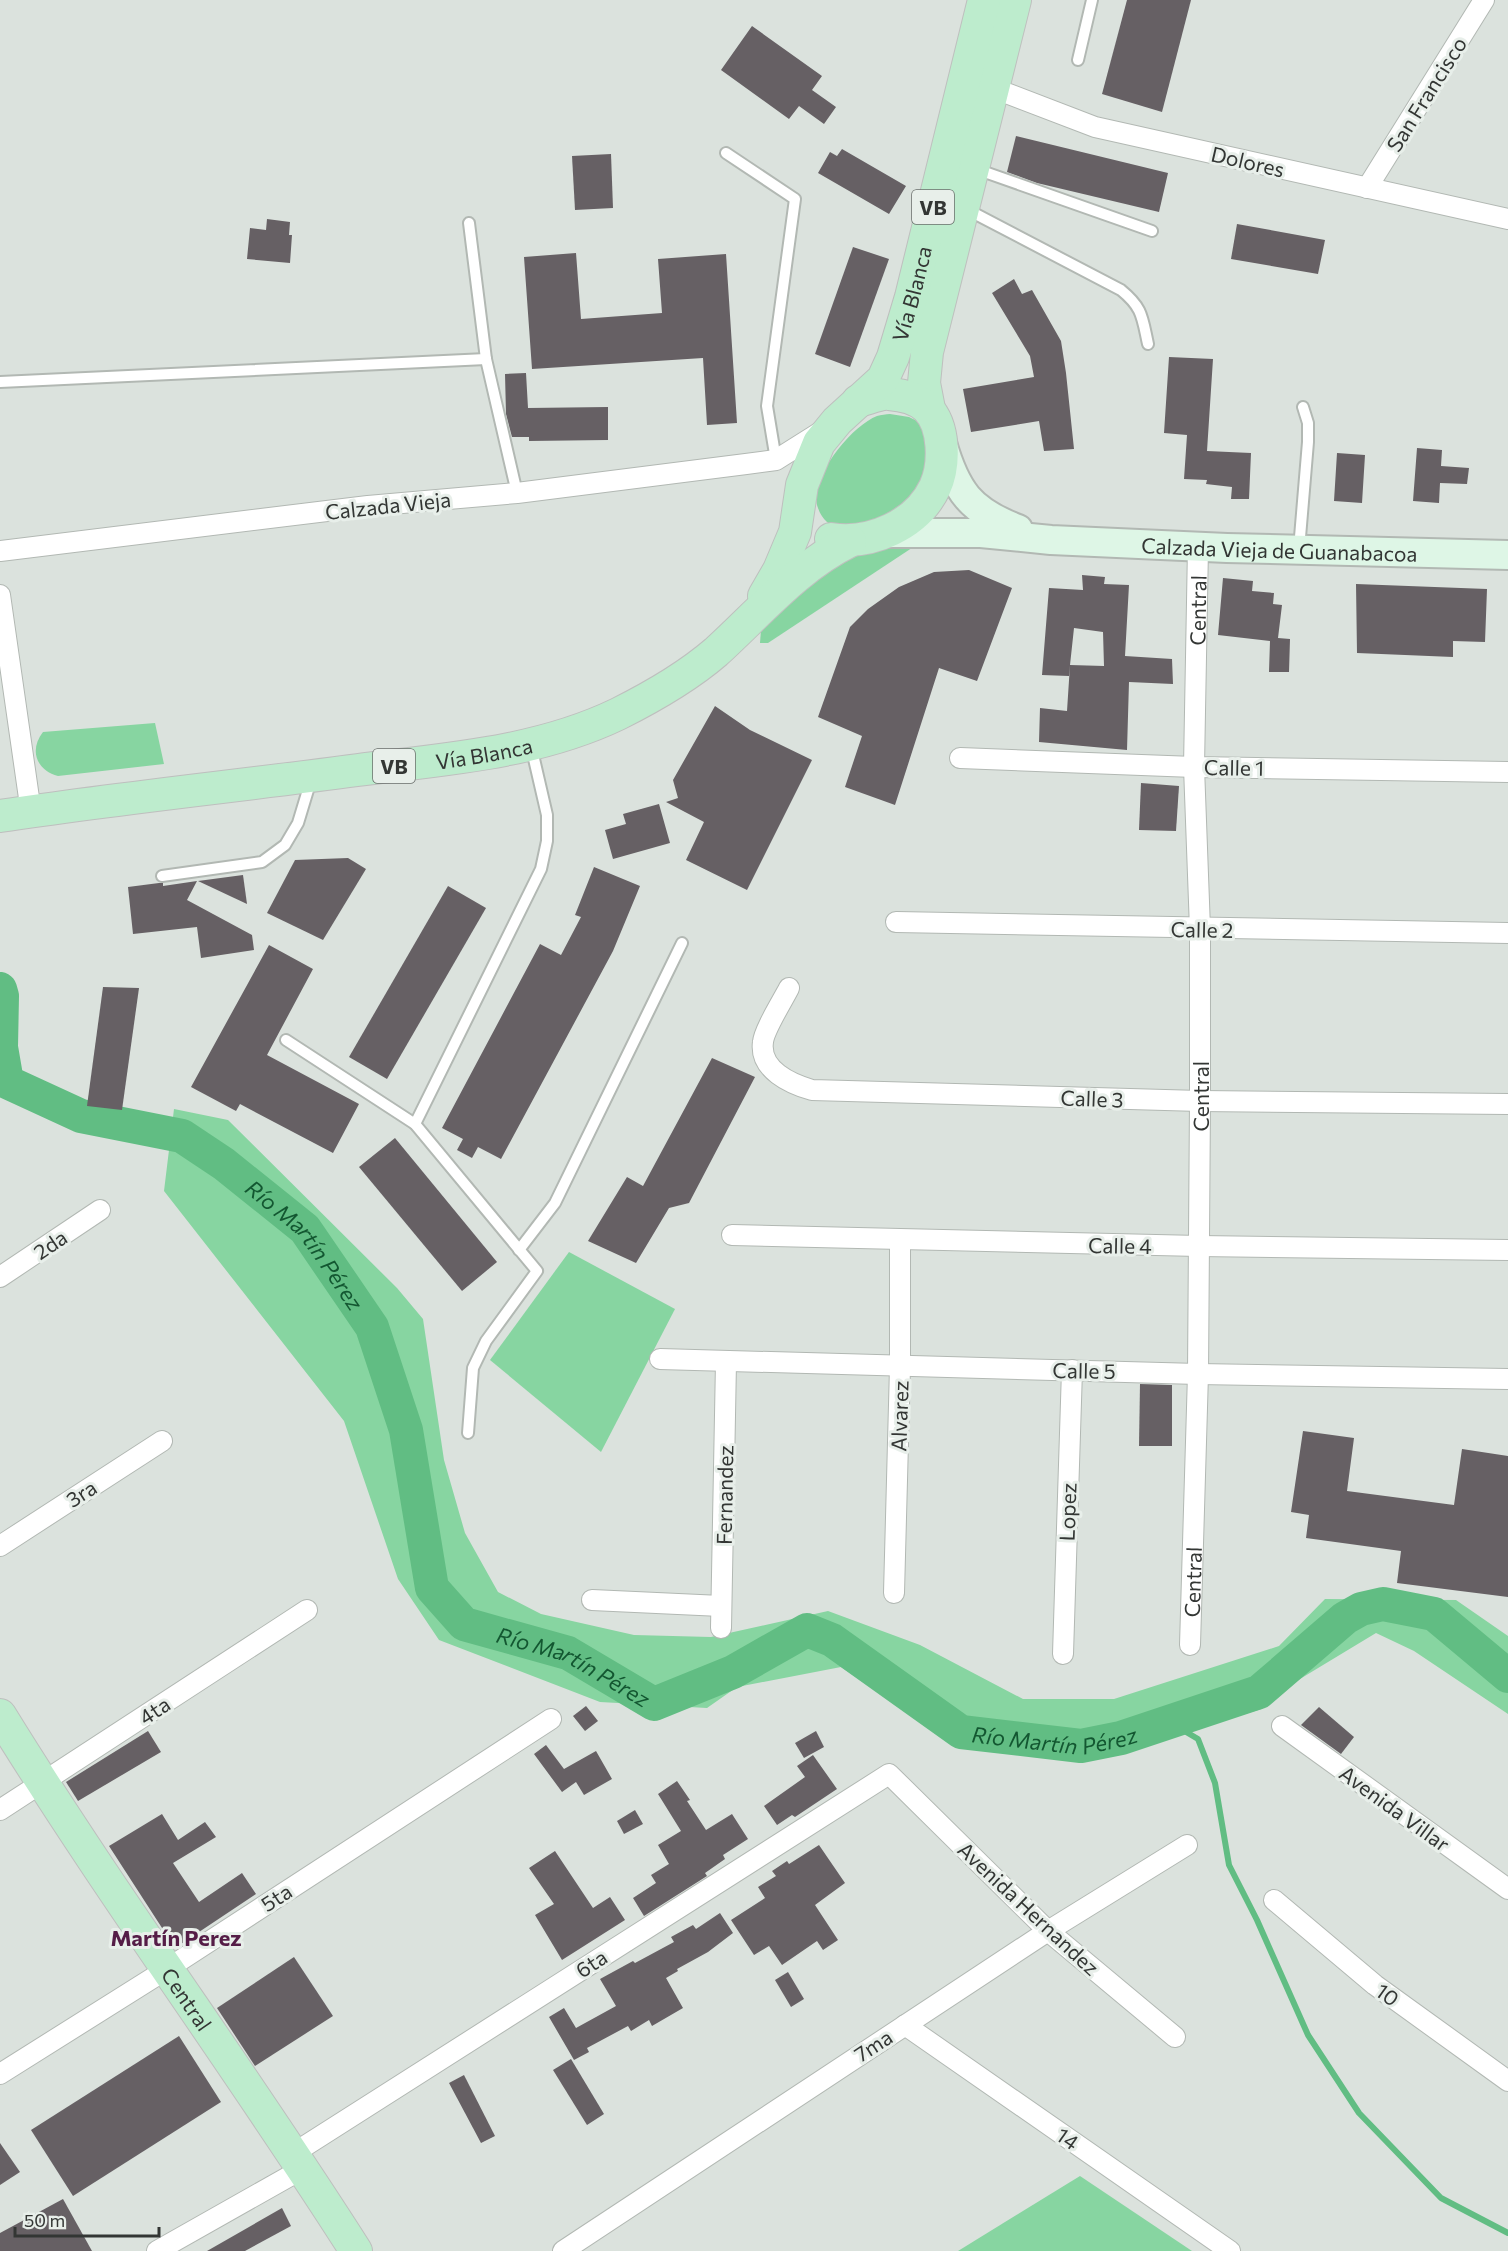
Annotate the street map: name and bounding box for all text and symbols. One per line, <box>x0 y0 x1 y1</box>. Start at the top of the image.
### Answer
street label: San Francisco <box>1381 32 1471 156</box>
street label: Dolores <box>1209 140 1287 182</box>
road number: VB <box>912 190 954 224</box>
street label: Vía Blanca <box>886 243 936 344</box>
street label: Calzada Vieja <box>324 486 452 524</box>
street label: Calzada Vieja de Guanabacoa <box>1141 532 1418 565</box>
street label: Central <box>1184 575 1210 646</box>
street label: Vía Blanca <box>434 732 535 773</box>
road number: VB <box>373 749 415 783</box>
street label: Calle 1 <box>1204 754 1264 780</box>
street label: Calle 2 <box>1170 916 1234 942</box>
street label: Central <box>1187 1061 1213 1132</box>
street label: Calle 3 <box>1060 1084 1124 1112</box>
water label: Río Martín Pérez <box>241 1174 370 1315</box>
street label: 2da <box>29 1224 71 1264</box>
street label: Calle 4 <box>1088 1232 1152 1258</box>
street label: Calle 5 <box>1052 1357 1116 1383</box>
street label: Alvarez <box>885 1380 913 1452</box>
street label: Fernandez <box>711 1445 737 1545</box>
street label: 3ra <box>61 1474 101 1512</box>
street label: Lopez <box>1053 1482 1081 1542</box>
street label: Central <box>1178 1546 1205 1618</box>
water label: Río Martín Pérez <box>494 1620 655 1712</box>
street label: 4ta <box>134 1691 174 1729</box>
water label: Río Martín Pérez <box>970 1720 1141 1759</box>
street label: Avenida Villar <box>1335 1760 1455 1856</box>
street label: Avenida Hernandez <box>953 1836 1105 1980</box>
street label: 5ta <box>256 1878 296 1916</box>
district label: Martín Perez <box>110 1924 242 1951</box>
street label: 6ta <box>571 1944 611 1982</box>
street label: Central <box>157 1962 218 2035</box>
street label: 10 <box>1371 1977 1405 2011</box>
street label: 7ma <box>849 2024 897 2066</box>
street label: 14 <box>1052 2122 1084 2155</box>
scale bar <box>15 2200 159 2238</box>
text: 50 m <box>24 2209 65 2231</box>

